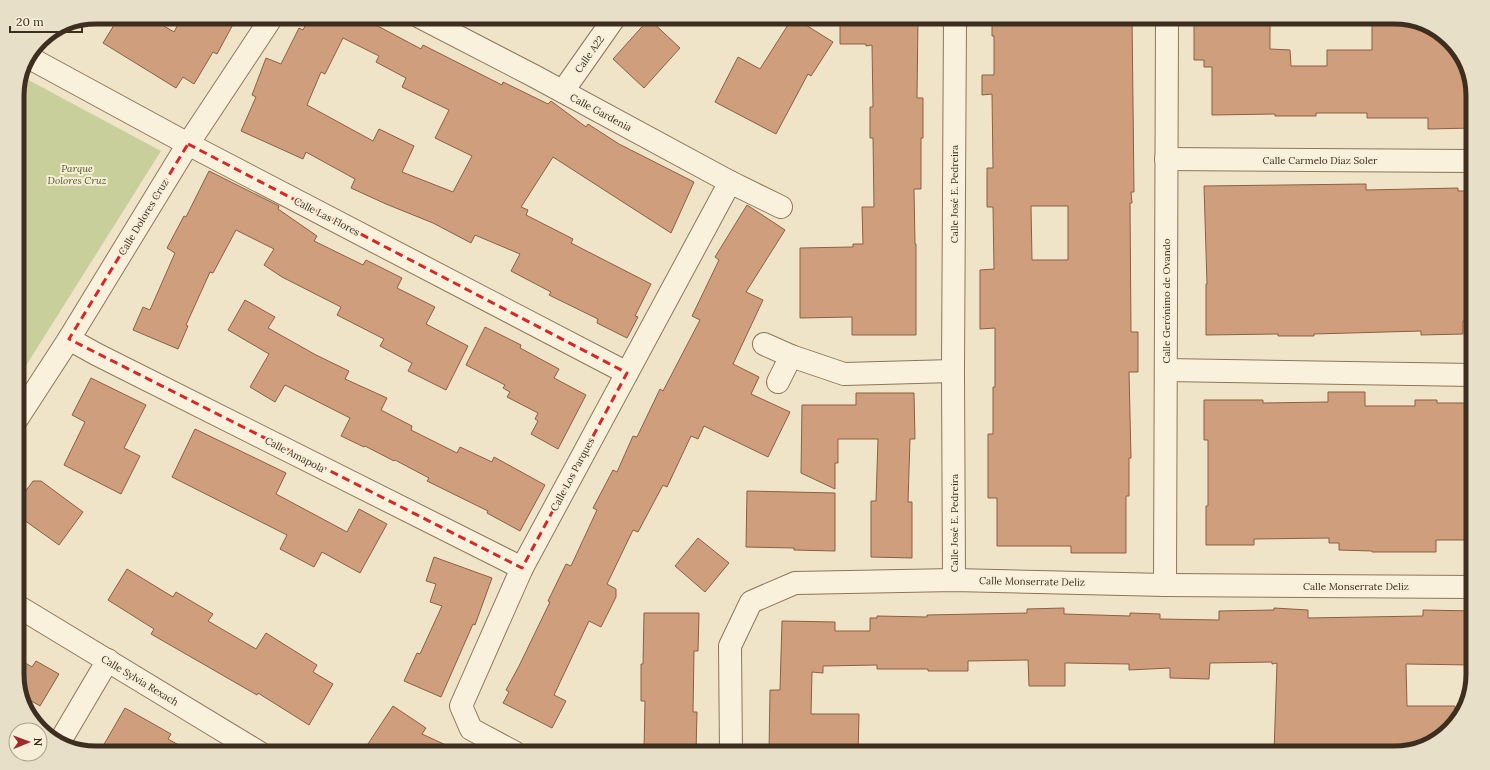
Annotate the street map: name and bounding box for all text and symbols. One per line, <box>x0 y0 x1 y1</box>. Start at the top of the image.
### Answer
scale bar <box>10 8 82 34</box>
text: 20 m <box>16 14 44 29</box>
street label: Calle A22 <box>572 33 607 76</box>
street label: Calle Gardenia <box>568 91 634 134</box>
street label: Calle José E. Pedreira <box>948 145 961 243</box>
street label: Calle Carmelo Díaz Soler <box>1263 154 1378 167</box>
park label: Parque Dolores Cruz <box>48 162 107 187</box>
street label: Calle Dolores Cruz <box>115 177 171 258</box>
street label: Calle Las Flores <box>292 194 362 239</box>
street label: Calle Gerónimo de Ovando <box>1160 238 1173 364</box>
street label: Calle Amapola <box>263 434 327 475</box>
street label: Calle Los Parques <box>548 435 598 513</box>
street label: Calle José E. Pedreira <box>948 474 961 572</box>
street label: Calle Monserrate Deliz <box>979 574 1085 589</box>
street label: Calle Monserrate Deliz <box>1303 580 1409 593</box>
street label: Calle Sylvia Rexach <box>99 652 181 709</box>
north arrow <box>8 722 48 762</box>
text: N <box>31 737 45 747</box>

